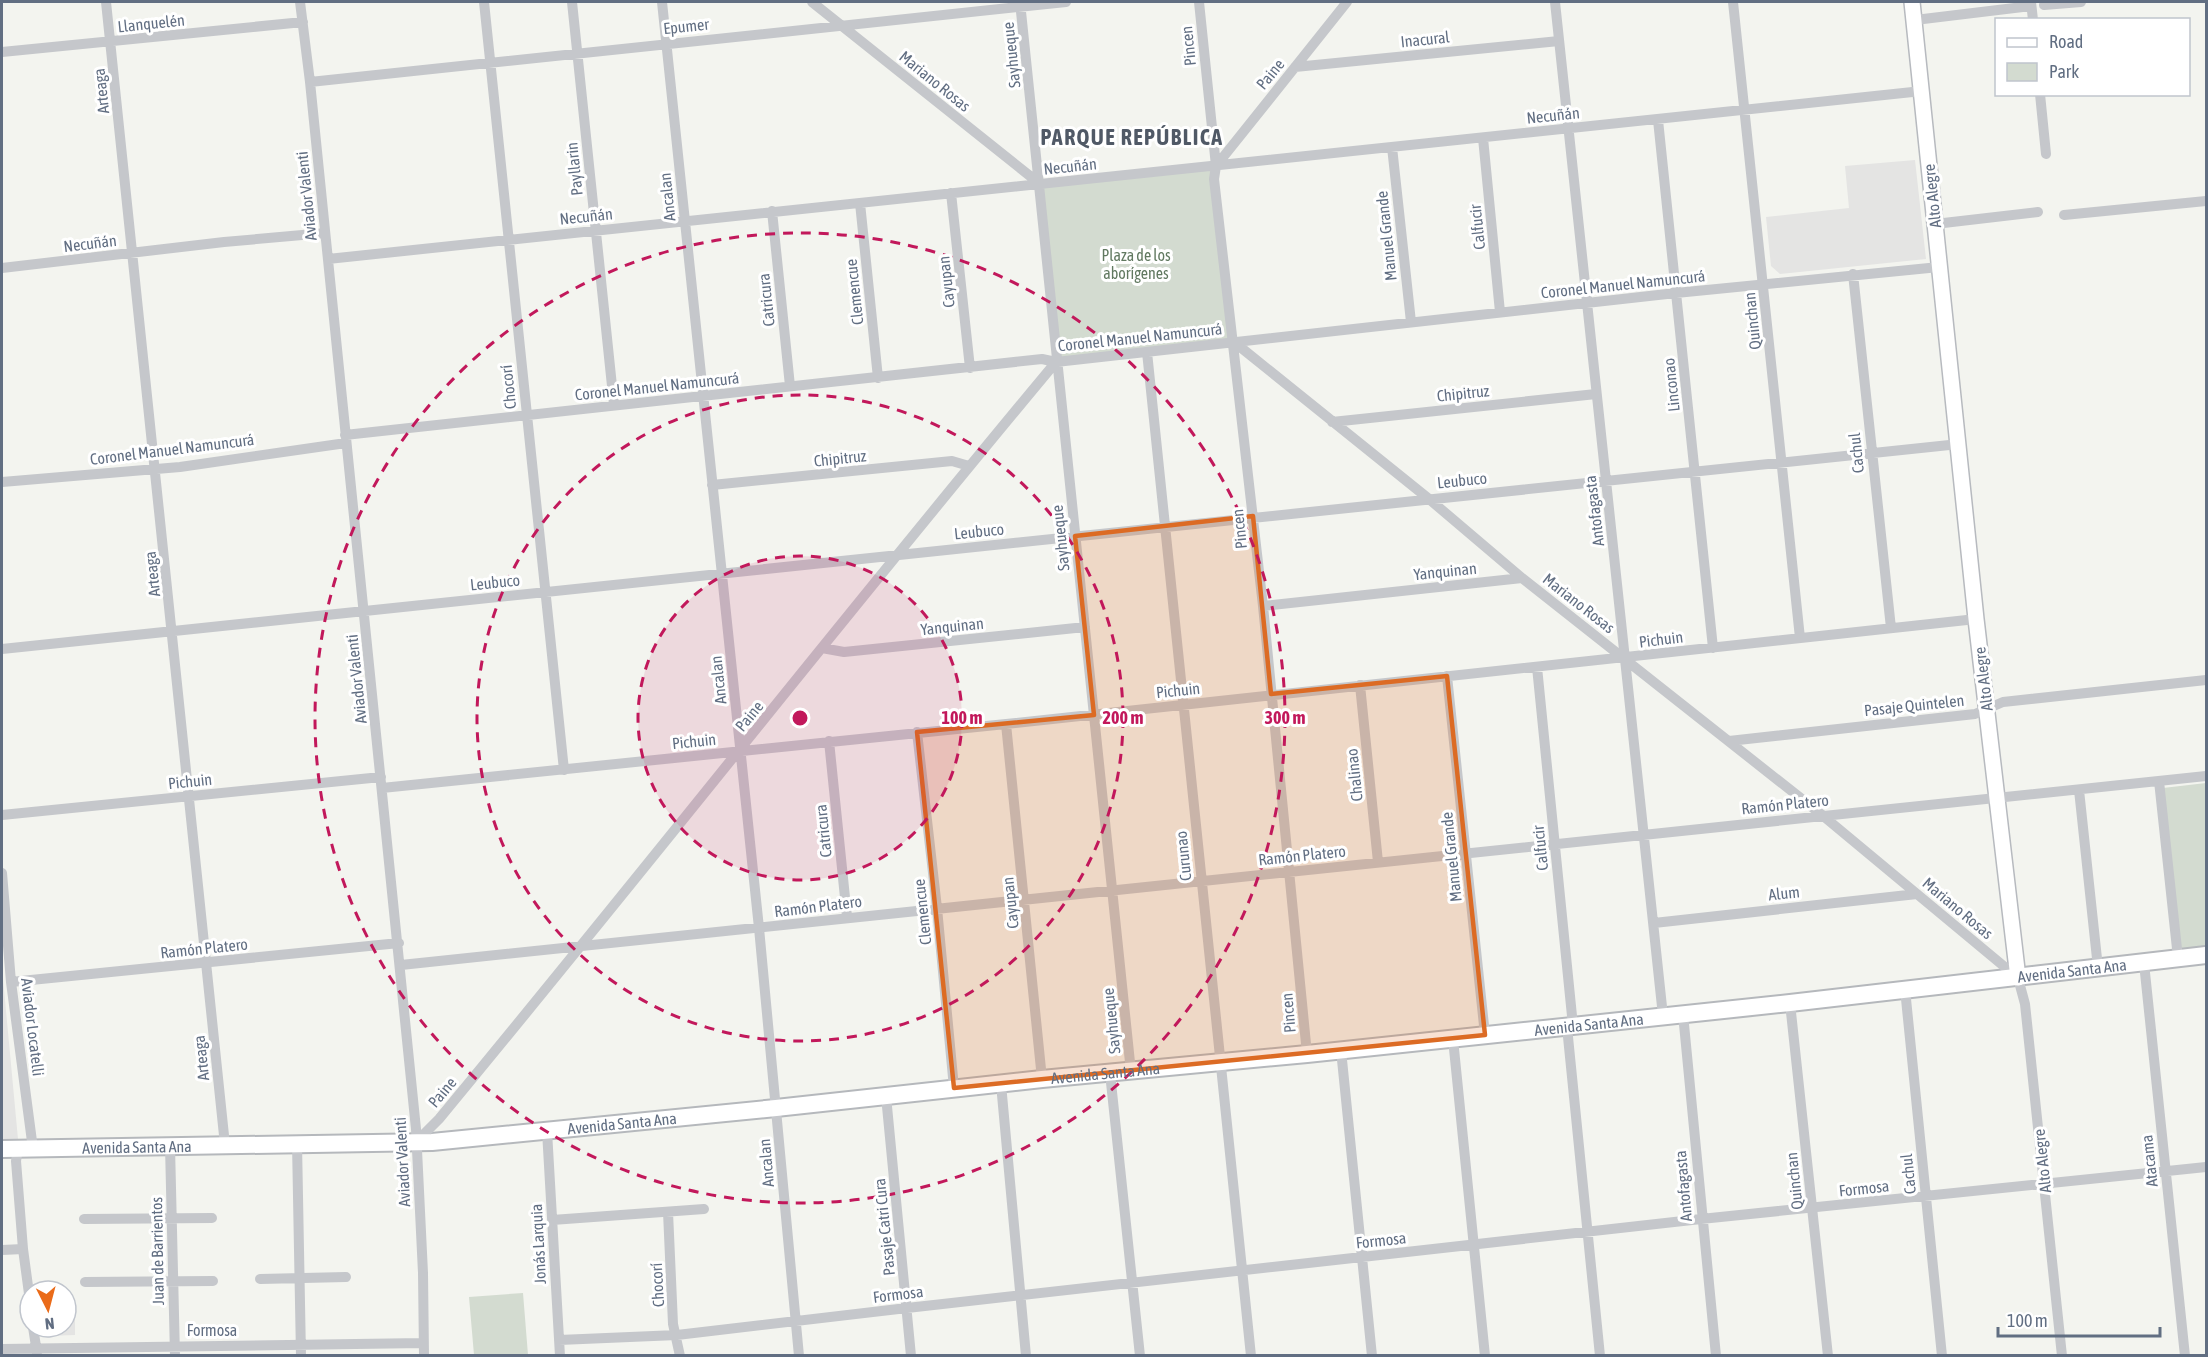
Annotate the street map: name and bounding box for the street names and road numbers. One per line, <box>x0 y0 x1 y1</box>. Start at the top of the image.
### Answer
street label: Llanquelén <box>117 11 186 36</box>
street label: Epumer <box>662 15 710 38</box>
street label: Sayhueque <box>999 21 1024 89</box>
street label: Pincen <box>1177 25 1199 67</box>
street label: Inacural <box>1400 27 1451 51</box>
street label: Mariano Rosas <box>896 47 974 115</box>
street label: Paine <box>1252 55 1288 93</box>
street label: Arteaga <box>90 67 113 115</box>
street label: Necuñán <box>1526 103 1580 127</box>
street label: Payllarin <box>562 141 587 197</box>
street label: Aviador Valenti <box>292 150 320 242</box>
street label: Necuñán <box>1043 154 1097 178</box>
street label: Alto Alegre <box>1920 163 1945 229</box>
street label: Ancalan <box>656 172 678 222</box>
street label: Manuel Grande <box>1372 190 1400 282</box>
street label: Calfucir <box>1466 203 1488 250</box>
street label: Necuñán <box>559 204 613 228</box>
street label: Necuñán <box>62 231 118 255</box>
street label: Cayupan <box>934 255 959 309</box>
street label: Clemencue <box>842 258 866 326</box>
street label: Coronel Manuel Namuncurá <box>1540 266 1706 302</box>
street label: Catricura <box>754 273 778 327</box>
street label: Quinchan <box>1740 292 1764 350</box>
street label: Coronel Manuel Namuncurá <box>1057 319 1223 355</box>
street label: Linconao <box>1659 357 1683 413</box>
street label: Chocorí <box>497 364 519 410</box>
street label: Coronel Manuel Namuncurá <box>574 368 740 404</box>
street label: Chipitruz <box>1436 381 1490 406</box>
street label: Coronel Manuel Namuncurá <box>89 430 255 468</box>
street label: Cachul <box>1845 431 1867 474</box>
street label: Chipitruz <box>813 446 867 471</box>
street label: Leubuco <box>1436 468 1488 492</box>
street label: Antofagasta <box>1581 474 1608 547</box>
street label: Sayhueque <box>1048 504 1073 572</box>
street label: Pincen <box>1228 508 1250 550</box>
street label: Leubuco <box>953 519 1005 543</box>
street label: Arteaga <box>141 550 164 598</box>
street label: Yanquinan <box>1413 559 1478 584</box>
street label: Leubuco <box>469 570 521 594</box>
street label: Mariano Rosas <box>1540 570 1619 637</box>
street label: Yanquinan <box>920 614 985 639</box>
street label: Pichuin <box>1638 627 1684 651</box>
street label: Aviador Valenti <box>342 633 370 725</box>
street label: Alto Alegre <box>1970 646 1997 712</box>
street label: Ancalan <box>707 655 729 705</box>
street label: Pichuin <box>1155 679 1201 701</box>
street label: Pasaje Quintelen <box>1863 691 1965 720</box>
street label: Paine <box>731 697 767 735</box>
street label: Pichuin <box>671 730 717 752</box>
street label: Chalinao <box>1342 748 1366 802</box>
street label: Pichuin <box>167 770 213 792</box>
street label: Ramón Platero <box>1740 790 1830 818</box>
street label: Catricura <box>811 804 835 858</box>
street label: Manuel Grande <box>1437 811 1465 903</box>
street label: Calfucir <box>1529 824 1551 871</box>
street label: Curunao <box>1171 830 1195 882</box>
street label: Ramón Platero <box>1257 841 1347 869</box>
street label: Mariano Rosas <box>1919 874 1997 943</box>
street label: Cayupan <box>998 876 1023 930</box>
street label: Clemencue <box>910 878 934 946</box>
street label: Alum <box>1767 882 1801 904</box>
street label: Ramón Platero <box>773 892 863 920</box>
street label: Ramón Platero <box>159 934 249 962</box>
street label: Avenida Santa Ana <box>2017 955 2127 986</box>
street label: Aviador Locatelli <box>18 977 48 1077</box>
street label: Sayhueque <box>1099 987 1124 1055</box>
street label: Pincen <box>1277 992 1299 1034</box>
street label: Avenida Santa Ana <box>1534 1010 1644 1039</box>
street label: Arteaga <box>190 1034 213 1082</box>
street label: Avenida Santa Ana <box>1050 1059 1161 1087</box>
street label: Paine <box>424 1073 460 1111</box>
street label: Avenida Santa Ana <box>567 1109 677 1138</box>
street label: Aviador Valenti <box>391 1117 413 1207</box>
street label: Alto Alegre <box>2030 1128 2055 1194</box>
street label: Atacama <box>2137 1134 2161 1188</box>
street label: Avenida Santa Ana <box>82 1137 192 1157</box>
street label: Ancalan <box>755 1138 777 1188</box>
street label: Antofagasta <box>1671 1150 1696 1222</box>
street label: Quinchan <box>1782 1152 1806 1210</box>
street label: Cachul <box>1897 1152 1919 1195</box>
street label: Formosa <box>1838 1176 1890 1200</box>
street label: Pasaje Catri Cura <box>870 1177 899 1277</box>
street label: Juan de Barrientos <box>147 1196 167 1305</box>
street label: Jonás Larquia <box>527 1203 550 1285</box>
street label: Formosa <box>1355 1228 1407 1252</box>
street label: Chocorí <box>647 1262 667 1308</box>
street label: Formosa <box>872 1282 924 1306</box>
street label: Formosa <box>187 1321 237 1339</box>

